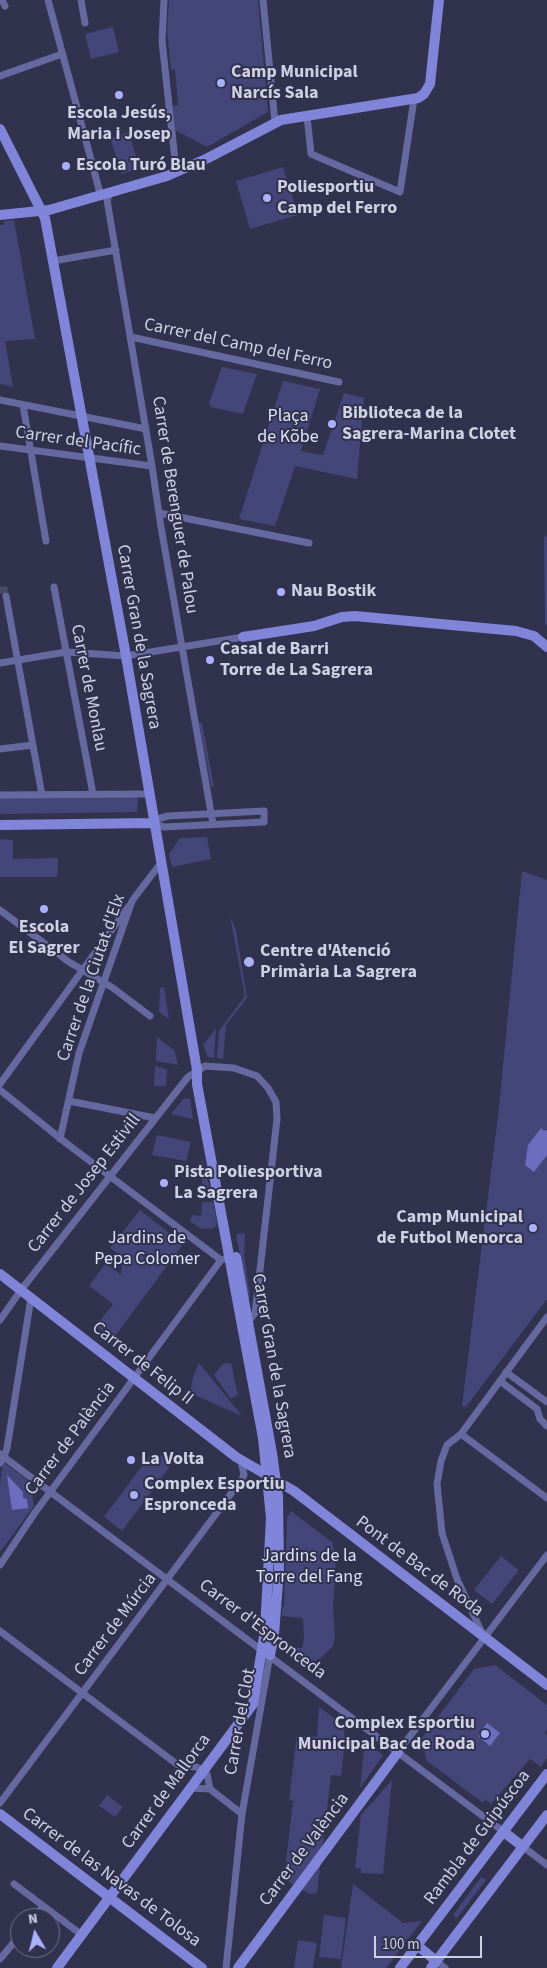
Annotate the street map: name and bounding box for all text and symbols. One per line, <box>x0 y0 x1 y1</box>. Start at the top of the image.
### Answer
place label: Camp Municipal Narcís Sala <box>231 62 358 104</box>
marker: Camp Municipal Narcís Sala <box>215 77 227 89</box>
marker: Escola Jesús, Maria i Josep <box>113 89 125 101</box>
place label: Escola Jesús, Maria i Josep <box>67 103 171 146</box>
place label: Escola Turó Blau <box>76 155 206 177</box>
marker: Escola Turó Blau <box>60 160 72 172</box>
place label: Poliesportiu Camp del Ferro <box>277 177 397 220</box>
marker: Poliesportiu Camp del Ferro <box>261 192 273 204</box>
street label: Carrer del Camp del Ferro <box>142 314 334 376</box>
street label: Carrer de Berenguer de Palou <box>146 395 202 615</box>
place label: Biblioteca de la Sagrera-Marina Clotet <box>342 403 516 446</box>
park label: Plaça de Kõbe <box>257 406 319 448</box>
marker: Biblioteca de la Sagrera-Marina Clotet <box>326 418 338 430</box>
street label: Carrer del Pacífic <box>14 422 142 462</box>
street label: Carrer Gran de la Sagrera <box>111 543 165 731</box>
place label: Nau Bostik <box>291 581 376 603</box>
marker: Nau Bostik <box>275 586 287 598</box>
street label: Carrer de Monlau <box>65 623 111 753</box>
place label: Casal de Barri Torre de La Sagrera <box>220 639 373 682</box>
marker: Casal de Barri Torre de La Sagrera <box>204 654 216 666</box>
street label: Carrer de la Ciutat d'Elx <box>53 892 131 1064</box>
marker: Escola El Sagrer <box>38 903 50 915</box>
place label: Escola El Sagrer <box>8 917 80 960</box>
place label: Centre d'Atenció Primària La Sagrera <box>260 941 417 984</box>
marker: Centre d'Atenció Primària La Sagrera <box>242 955 256 969</box>
street label: Carrer de Josep Estivill <box>24 1110 146 1258</box>
place label: Pista Poliesportiva La Sagrera <box>174 1162 323 1204</box>
marker: Pista Poliesportiva La Sagrera <box>158 1177 170 1189</box>
place label: Camp Municipal de Futbol Menorca <box>376 1207 523 1250</box>
marker: Camp Municipal de Futbol Menorca <box>527 1222 539 1234</box>
park label: Jardins de Pepa Colomer <box>94 1228 200 1270</box>
street label: Carrer Gran de la Sagrera <box>246 1272 300 1460</box>
street label: Carrer de Felip II <box>87 1318 197 1410</box>
street label: Carrer de Palència <box>21 1378 121 1500</box>
place label: La Volta <box>141 1449 204 1471</box>
marker: La Volta <box>125 1454 137 1466</box>
place label: Complex Esportiu Espronceda <box>144 1474 285 1516</box>
marker: Complex Esportiu Espronceda <box>128 1489 140 1501</box>
street label: Pont de Bac de Roda <box>351 1512 487 1622</box>
park label: Jardins de la Torre del Fang <box>256 1546 362 1588</box>
street label: Carrer de Múrcia <box>70 1569 162 1681</box>
street label: Carrer d'Espronceda <box>194 1575 330 1685</box>
street label: Carrer del Clot <box>221 1667 261 1777</box>
place label: Complex Esportiu Municipal Bac de Roda <box>298 1713 475 1756</box>
marker: Complex Esportiu Municipal Bac de Roda <box>479 1728 491 1740</box>
street label: Carrer de Mallorca <box>118 1730 216 1854</box>
street label: Rambla de Guipúscoa <box>420 1766 536 1910</box>
street label: Carrer de València <box>255 1789 355 1911</box>
street label: Carrer de las Navas de Tolosa <box>17 1804 205 1952</box>
north arrow <box>10 1908 60 1958</box>
scale bar <box>377 1926 484 1958</box>
text: 100 m <box>382 1934 420 1955</box>

